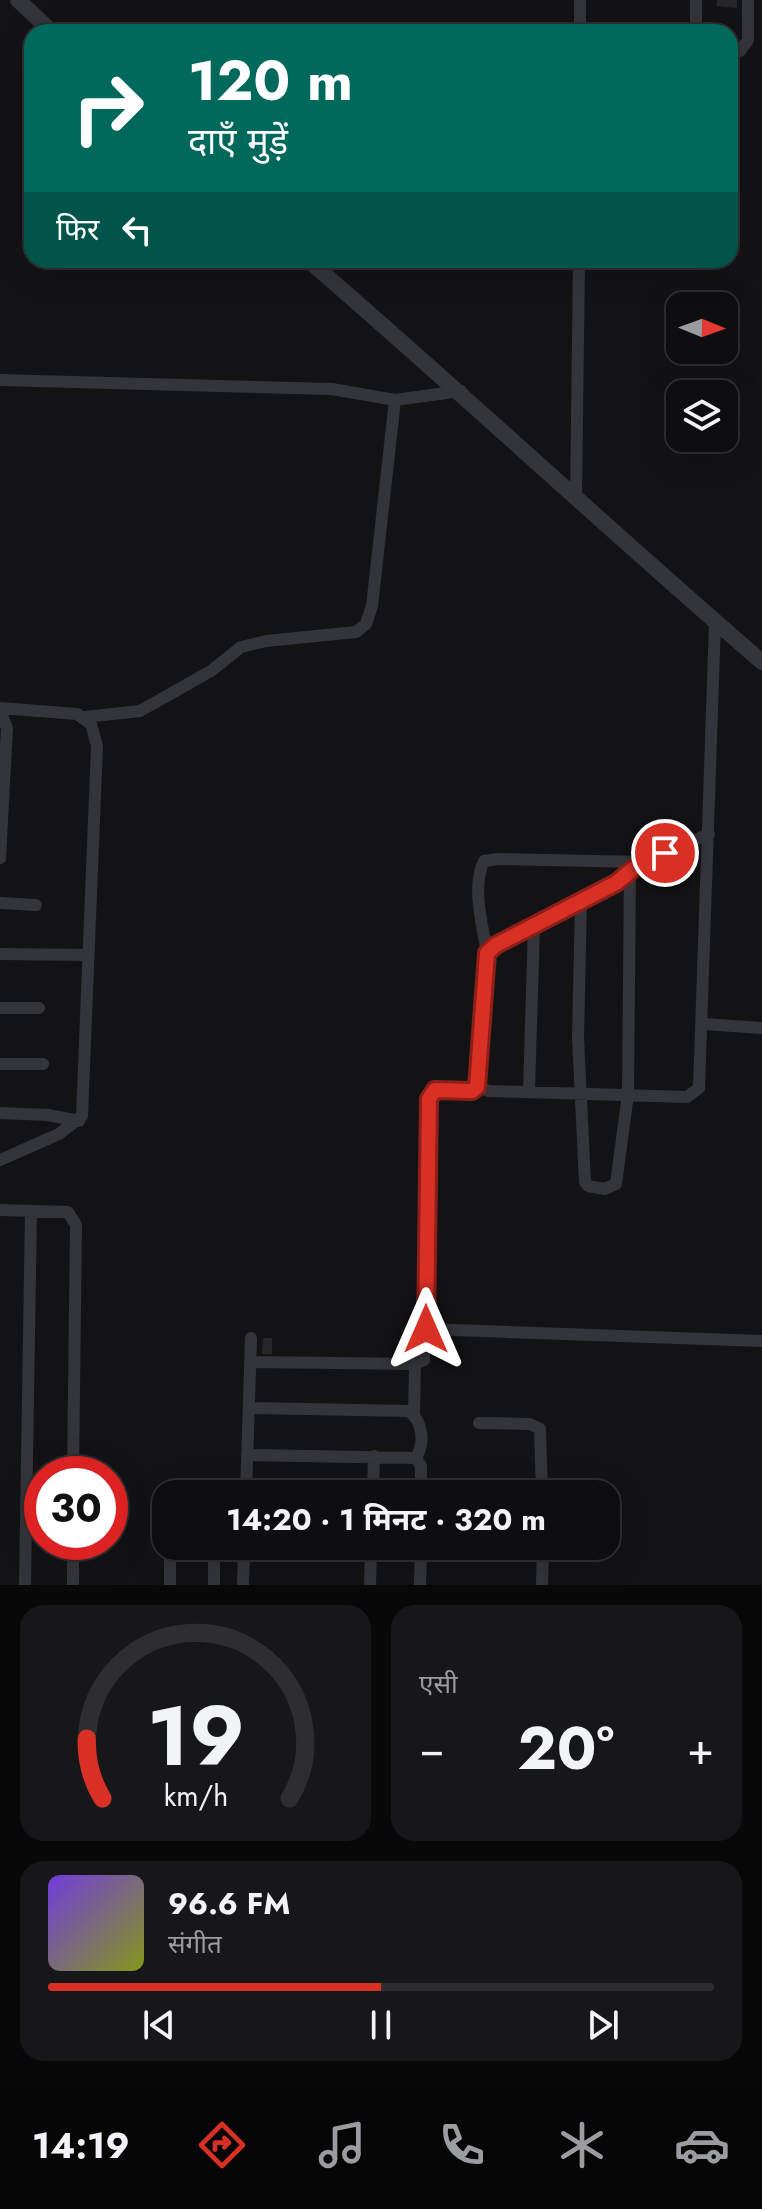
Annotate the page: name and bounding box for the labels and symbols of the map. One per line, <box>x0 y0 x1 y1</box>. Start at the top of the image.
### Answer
north arrow <box>666 292 738 364</box>
pin <box>631 819 699 887</box>
position arrow <box>384 1287 468 1371</box>
speed limit sign: 30 <box>24 1456 128 1560</box>

